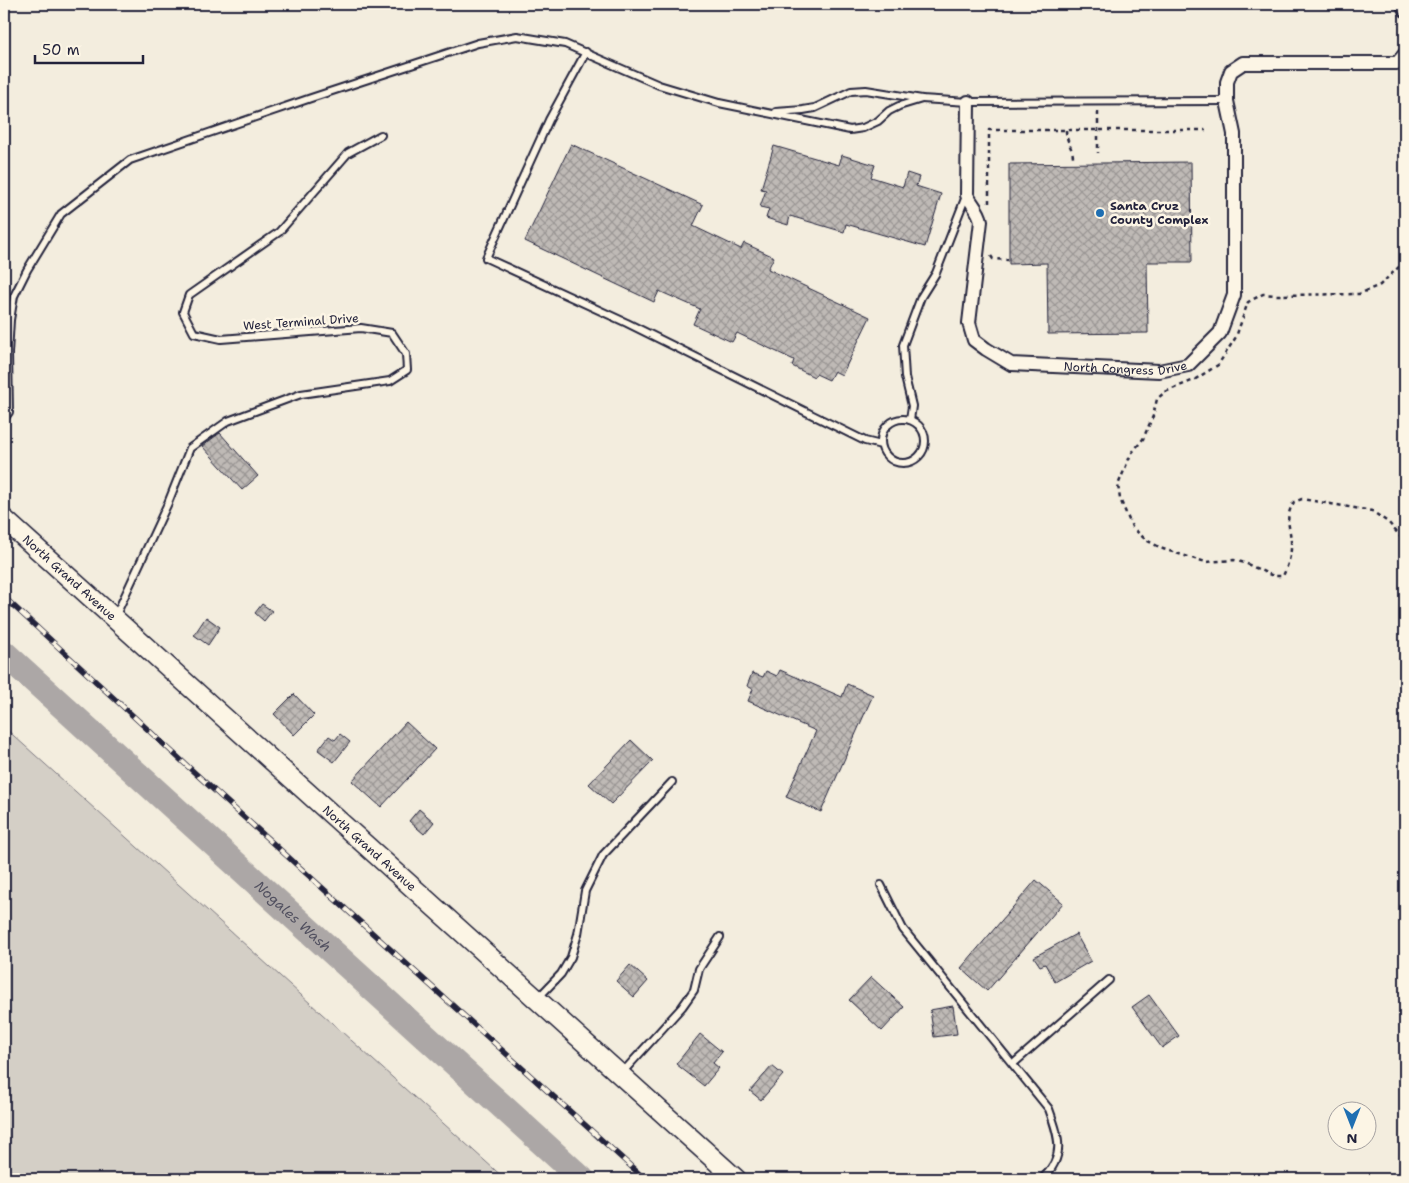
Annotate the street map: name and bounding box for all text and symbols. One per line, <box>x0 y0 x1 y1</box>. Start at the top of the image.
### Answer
scale bar <box>35 32 142 64</box>
text: 50 m <box>42 40 80 60</box>
place label: Santa Cruz County Complex <box>1110 198 1209 228</box>
marker: Santa Cruz County Complex <box>1094 207 1106 219</box>
street label: West Terminal Drive <box>243 310 360 334</box>
street label: North Congress Drive <box>1063 357 1189 379</box>
street label: North Grand Avenue <box>19 531 120 625</box>
street label: North Grand Avenue <box>319 802 420 895</box>
water label: Nogales Wash <box>251 877 335 956</box>
north arrow <box>1326 1100 1376 1150</box>
text: N <box>1346 1130 1358 1148</box>

